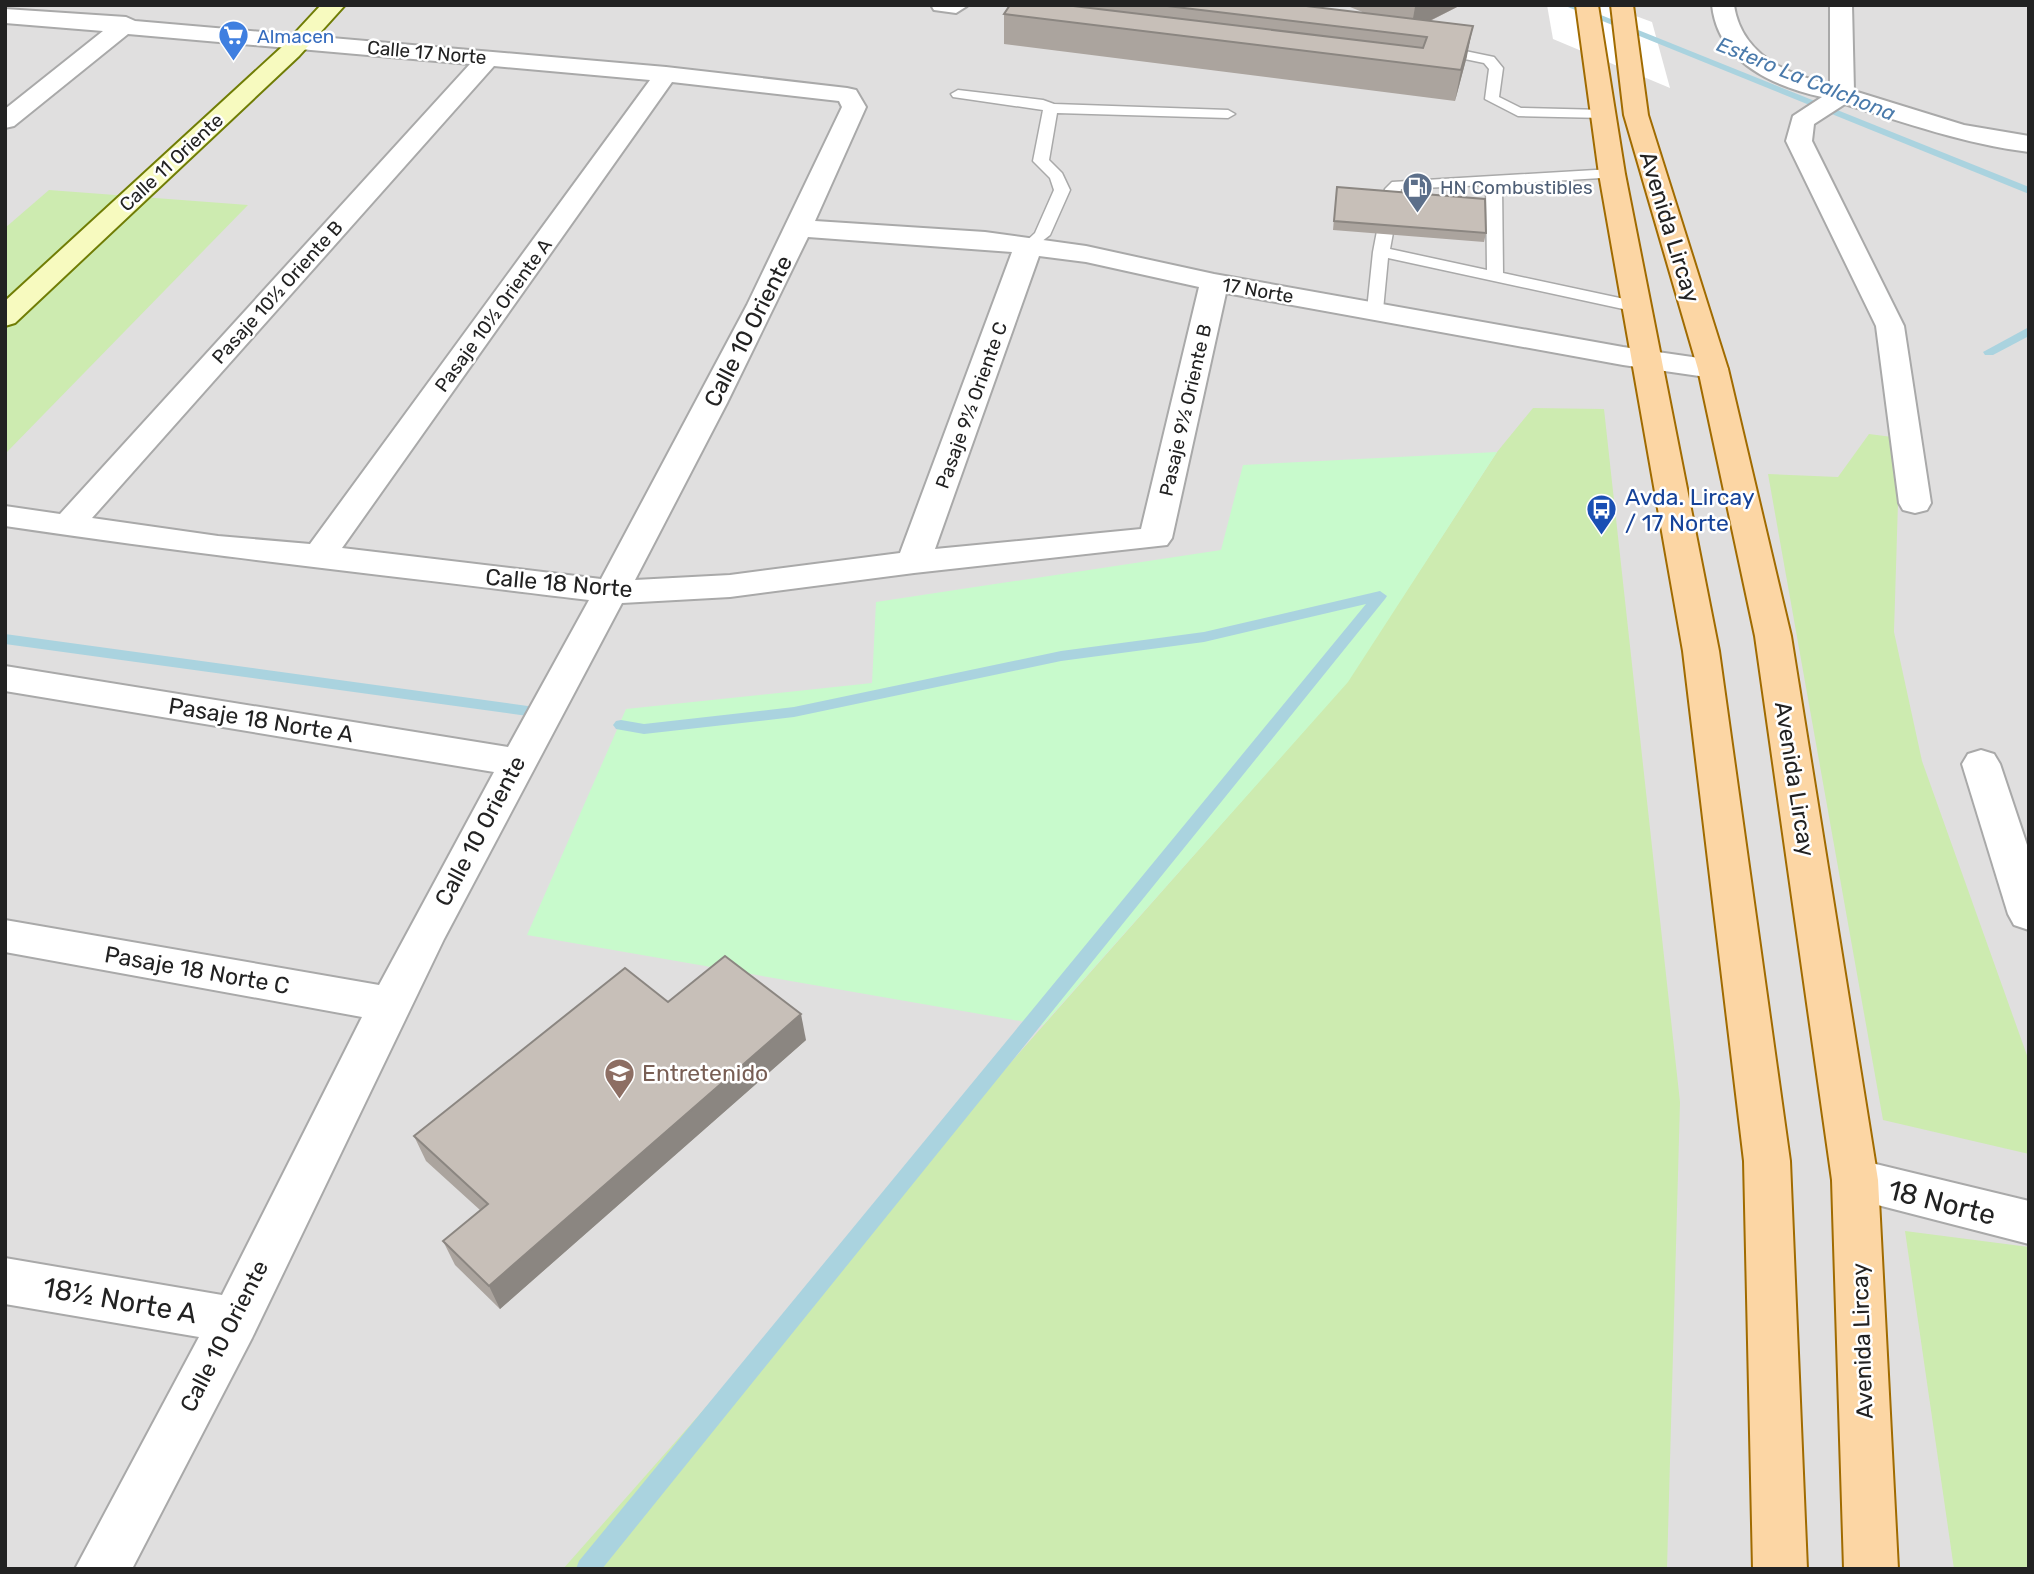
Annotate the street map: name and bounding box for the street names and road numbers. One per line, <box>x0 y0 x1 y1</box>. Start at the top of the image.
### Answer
street label: Calle 17 Norte <box>366 36 488 69</box>
street label: Calle 11 Oriente <box>115 108 228 216</box>
street label: Avenida Lircay <box>1634 148 1706 306</box>
street label: Pasaje 10½ Oriente B <box>207 216 348 369</box>
street label: Pasaje 10½ Oriente A <box>430 234 557 397</box>
street label: Calle 10 Oriente <box>698 251 798 411</box>
street label: 17 Norte <box>1220 273 1295 308</box>
street label: Pasaje 9½ Oriente C <box>931 319 1012 492</box>
street label: Pasaje 9½ Oriente B <box>1155 322 1216 498</box>
street label: Calle 18 Norte <box>484 563 634 603</box>
street label: Pasaje 18 Norte A <box>167 692 355 748</box>
street label: Avenida Lircay <box>1769 700 1821 859</box>
street label: Calle 10 Oriente <box>429 751 531 911</box>
street label: Pasaje 18 Norte C <box>102 940 292 1000</box>
street label: 18 Norte <box>1885 1173 1999 1232</box>
street label: Calle 10 Oriente <box>174 1256 274 1416</box>
street label: Avenida Lircay <box>1845 1262 1879 1420</box>
street label: 18½ Norte A <box>40 1271 200 1330</box>

